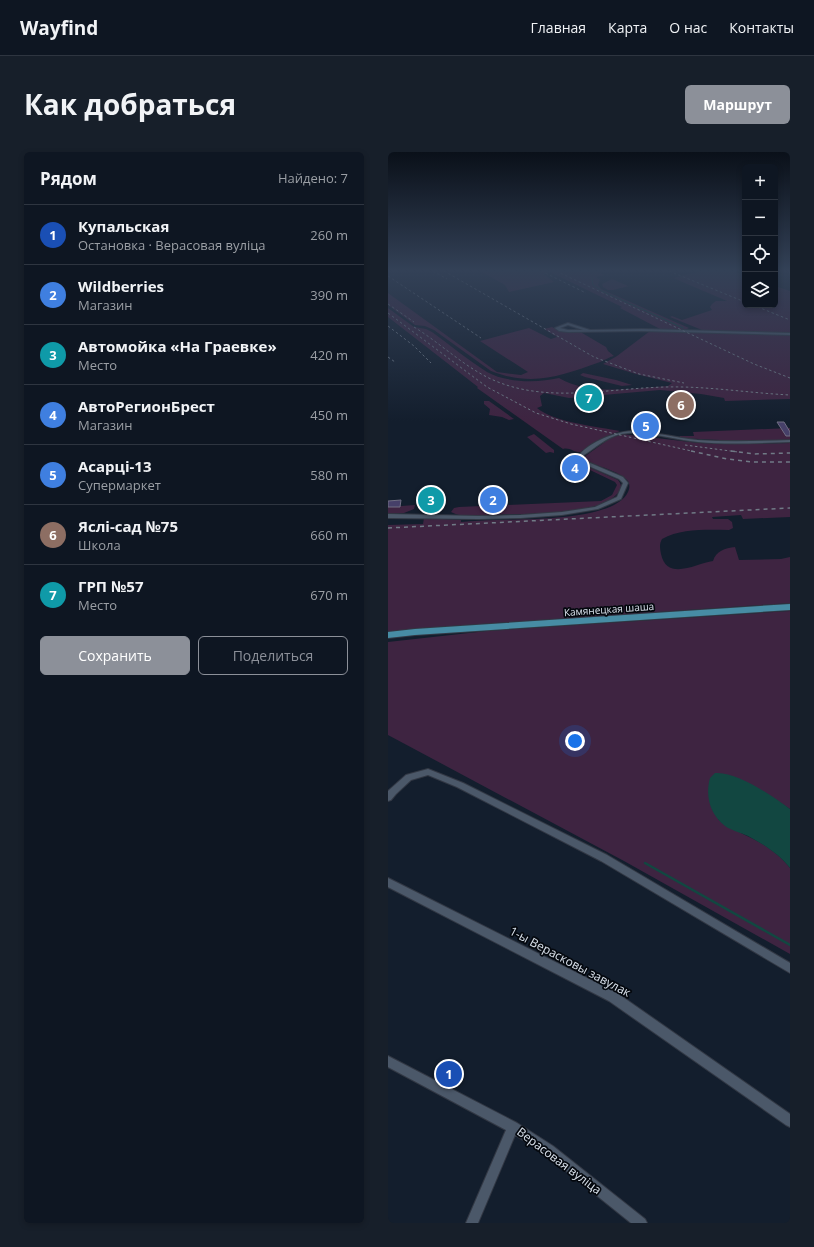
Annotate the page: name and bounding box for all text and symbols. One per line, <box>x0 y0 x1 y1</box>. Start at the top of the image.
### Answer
text: Wayfind <box>20 15 98 41</box>
text: Главная <box>531 18 586 37</box>
text: Карта <box>608 18 647 37</box>
text: О нас <box>669 18 707 37</box>
text: Контакты <box>729 18 794 37</box>
text: Как добраться <box>24 85 236 123</box>
button: Маршрут <box>685 85 790 124</box>
map controls <box>742 164 778 308</box>
button: + <box>742 164 778 200</box>
text: Рядом <box>40 167 97 190</box>
text: Найдено: 7 <box>278 169 348 187</box>
button: − <box>742 200 778 236</box>
text: Купальская <box>78 216 169 236</box>
text: 1 <box>49 226 57 244</box>
text: 260 m <box>310 226 348 244</box>
text: Остановка · Верасовая вуліца <box>78 236 266 254</box>
button: locate <box>742 236 778 272</box>
button: layers <box>742 272 778 308</box>
text: Wildberries <box>78 276 164 296</box>
text: 2 <box>49 286 57 304</box>
text: 390 m <box>310 286 348 304</box>
text: Магазин <box>78 296 133 314</box>
text: Автомойка «На Граевке» <box>78 336 277 356</box>
text: 3 <box>49 346 57 364</box>
text: 420 m <box>310 346 348 364</box>
text: Место <box>78 356 117 374</box>
pin: 7 <box>576 383 602 413</box>
pin: 6 <box>668 390 694 420</box>
text: АвтоРегионБрест <box>78 396 215 416</box>
text: 4 <box>49 406 57 424</box>
text: 450 m <box>310 406 348 424</box>
pin: 5 <box>633 411 659 441</box>
text: Магазин <box>78 416 133 434</box>
pin: 4 <box>562 453 588 483</box>
text: Асарці-13 <box>78 456 152 476</box>
text: 5 <box>49 466 57 484</box>
text: 580 m <box>310 466 348 484</box>
text: Супермаркет <box>78 476 161 494</box>
pin: 3 <box>418 485 444 515</box>
pin: 2 <box>480 485 506 515</box>
text: Яслі-сад №75 <box>78 516 178 536</box>
text: 6 <box>49 526 57 544</box>
text: 660 m <box>310 526 348 544</box>
text: Школа <box>78 536 121 554</box>
text: ГРП №57 <box>78 576 143 596</box>
text: 7 <box>49 586 57 604</box>
text: 670 m <box>310 586 348 604</box>
text: Место <box>78 596 117 614</box>
street label: Камянецкая шаша <box>563 599 655 619</box>
button: Сохранить <box>40 636 190 675</box>
button: Поделиться <box>198 636 348 675</box>
your location <box>565 731 585 751</box>
street label: 1-ы Верасковы завулак <box>507 922 635 1001</box>
pin: 1 <box>436 1059 462 1089</box>
street label: Верасовая вуліца <box>514 1123 605 1198</box>

